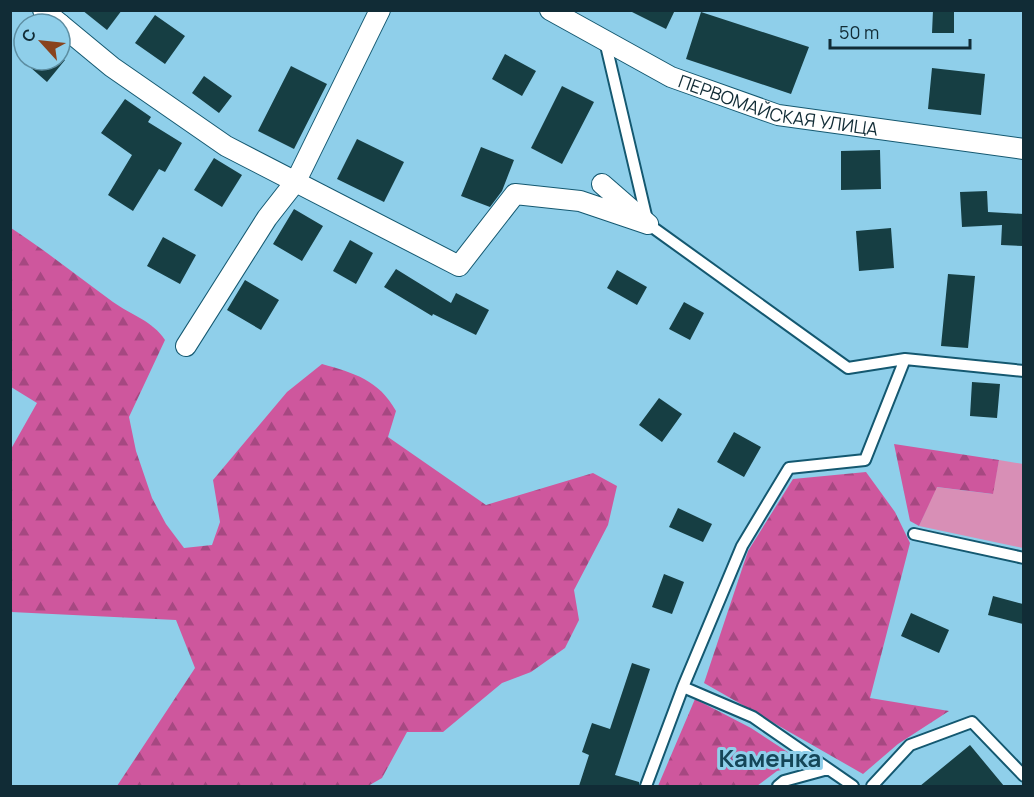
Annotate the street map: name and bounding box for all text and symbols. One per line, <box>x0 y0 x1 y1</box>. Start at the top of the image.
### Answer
north arrow <box>12 12 72 72</box>
scale bar <box>830 12 970 50</box>
text: 50 m <box>839 20 879 44</box>
text: С <box>16 25 41 45</box>
street label: ПЕРВОМАЙСКАЯ УЛИЦА <box>675 69 880 141</box>
district label: Каменка <box>719 741 821 774</box>

